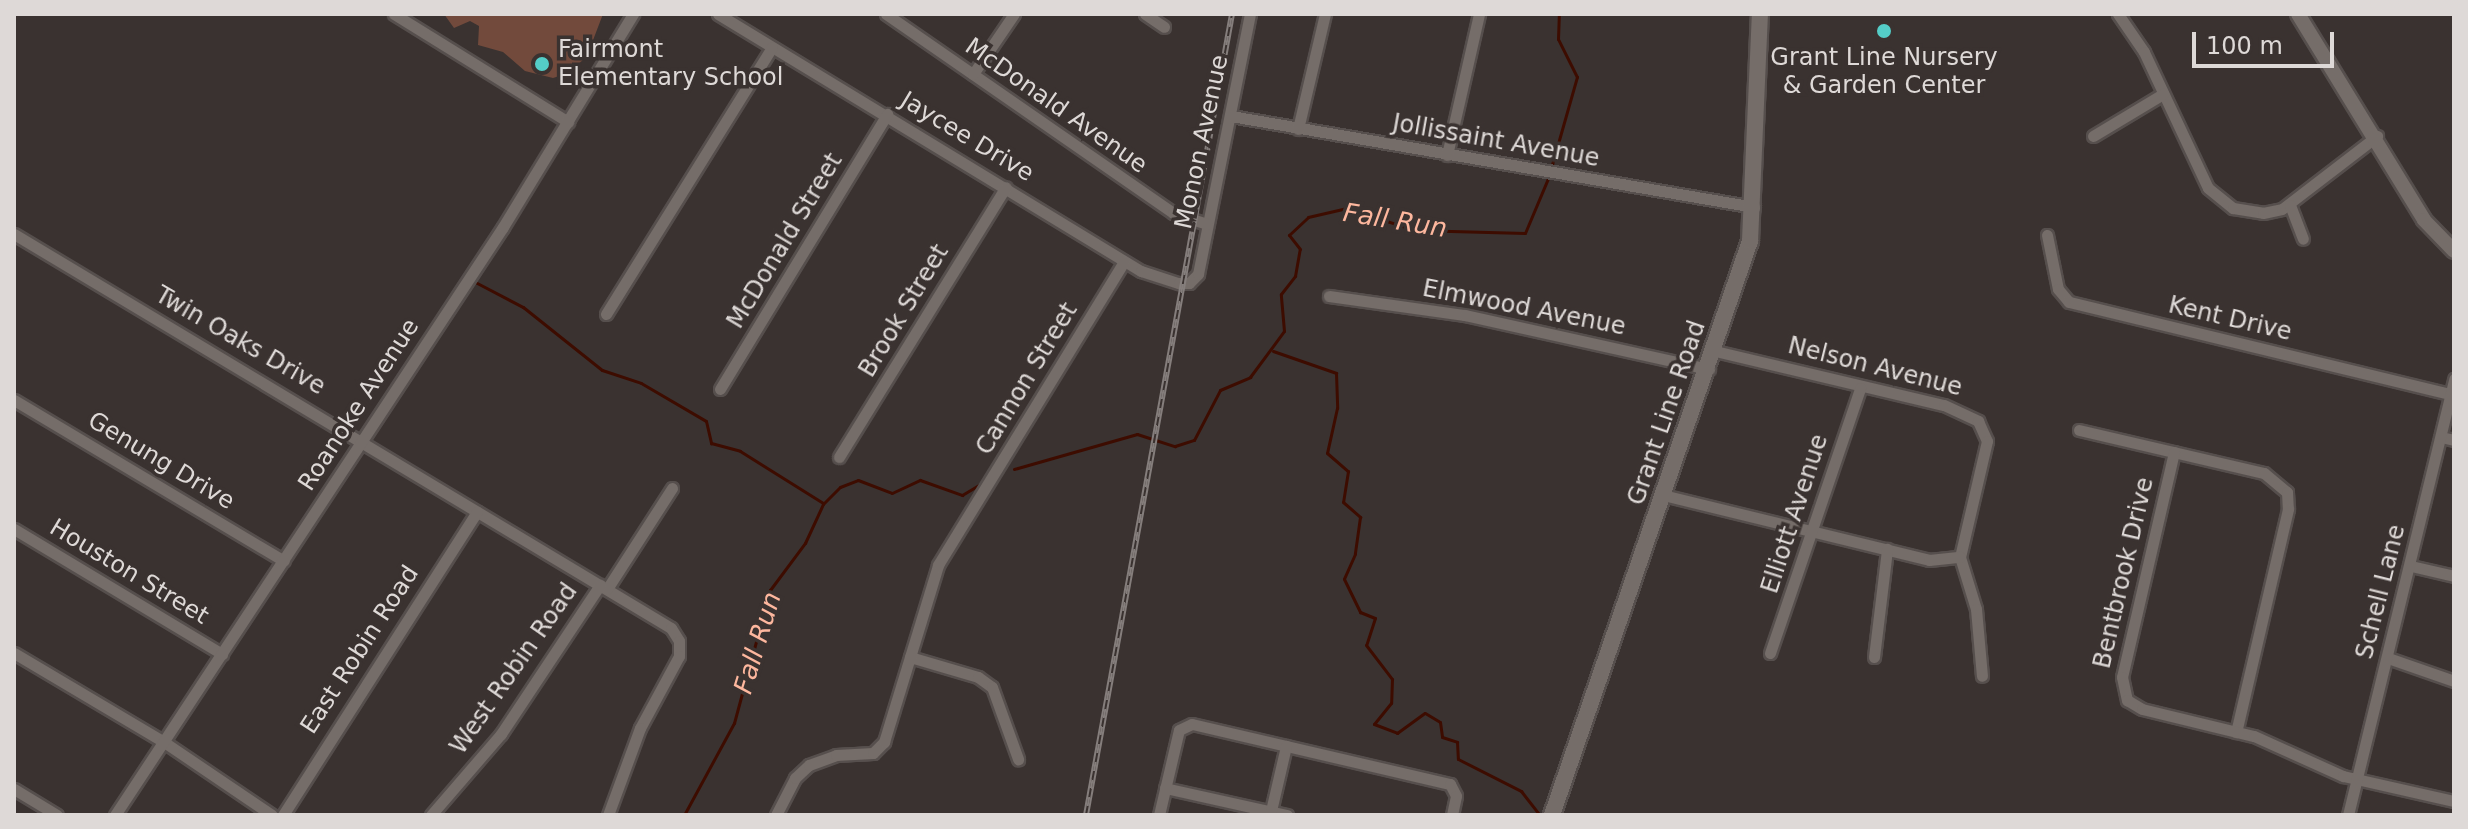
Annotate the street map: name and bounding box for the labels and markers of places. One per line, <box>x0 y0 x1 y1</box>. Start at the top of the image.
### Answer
marker: Grant Line Nursery & Garden Center <box>1875 22 1893 40</box>
place label: Fairmont Elementary School <box>558 36 783 92</box>
place label: Grant Line Nursery & Garden Center <box>1770 44 1998 100</box>
marker: Fairmont Elementary School <box>533 55 551 73</box>

